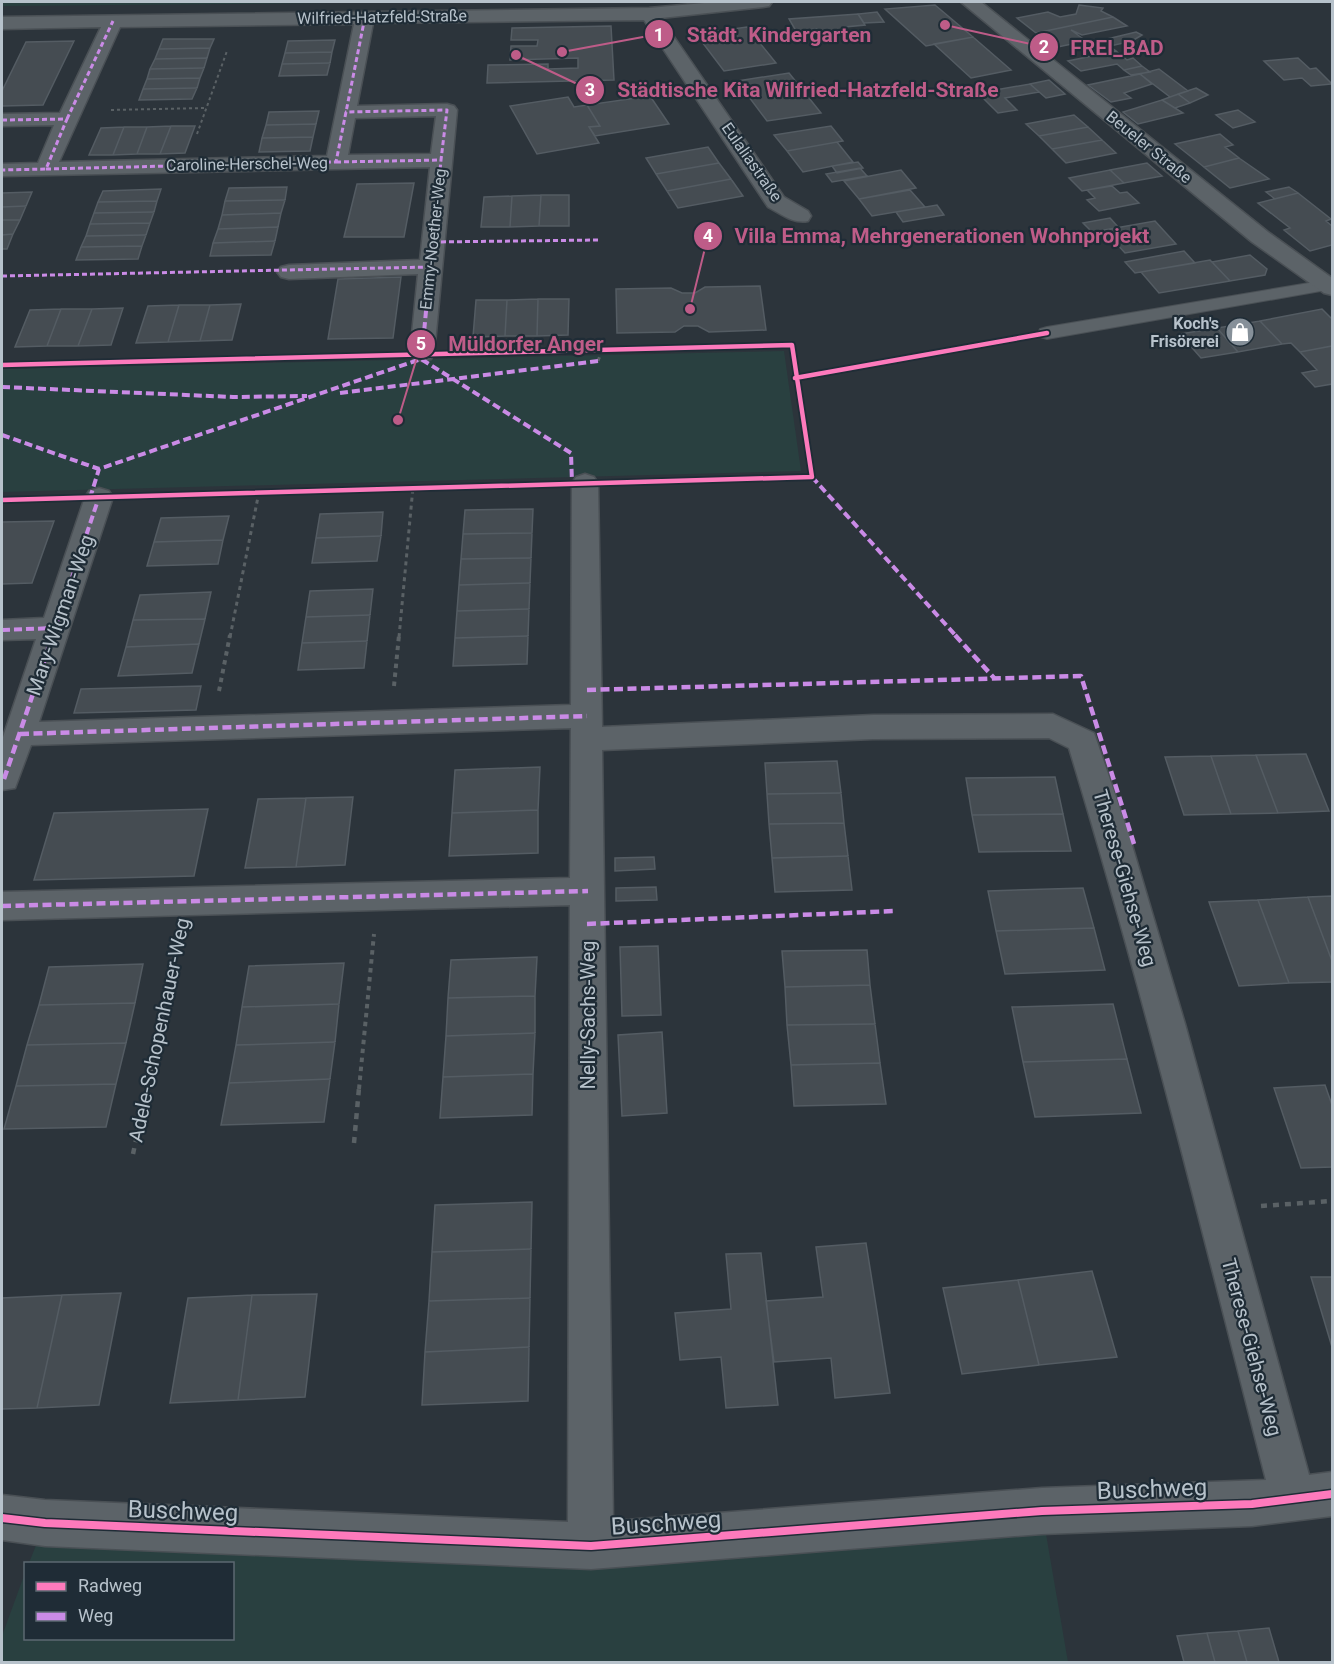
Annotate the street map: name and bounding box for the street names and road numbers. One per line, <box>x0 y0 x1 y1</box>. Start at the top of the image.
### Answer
street label: Wilfried-Hatzfeld-Straße <box>297 6 467 28</box>
street label: Beueler Straße <box>1103 107 1195 187</box>
street label: Eulaliastraße <box>718 119 786 205</box>
street label: Caroline-Herschel-Weg <box>166 153 328 175</box>
street label: Emmy-Noether-Weg <box>416 167 450 311</box>
street label: Mary-Wigman-Weg <box>21 531 99 699</box>
street label: Therese-Giehse-Weg <box>1088 787 1162 969</box>
street label: Adele-Schopenhauer-Weg <box>123 916 195 1144</box>
street label: Nelly-Sachs-Weg <box>576 941 600 1089</box>
street label: Therese-Giehse-Weg <box>1217 1255 1287 1439</box>
street label: Buschweg <box>1096 1473 1208 1505</box>
street label: Buschweg <box>127 1495 239 1527</box>
street label: Buschweg <box>610 1505 722 1541</box>

